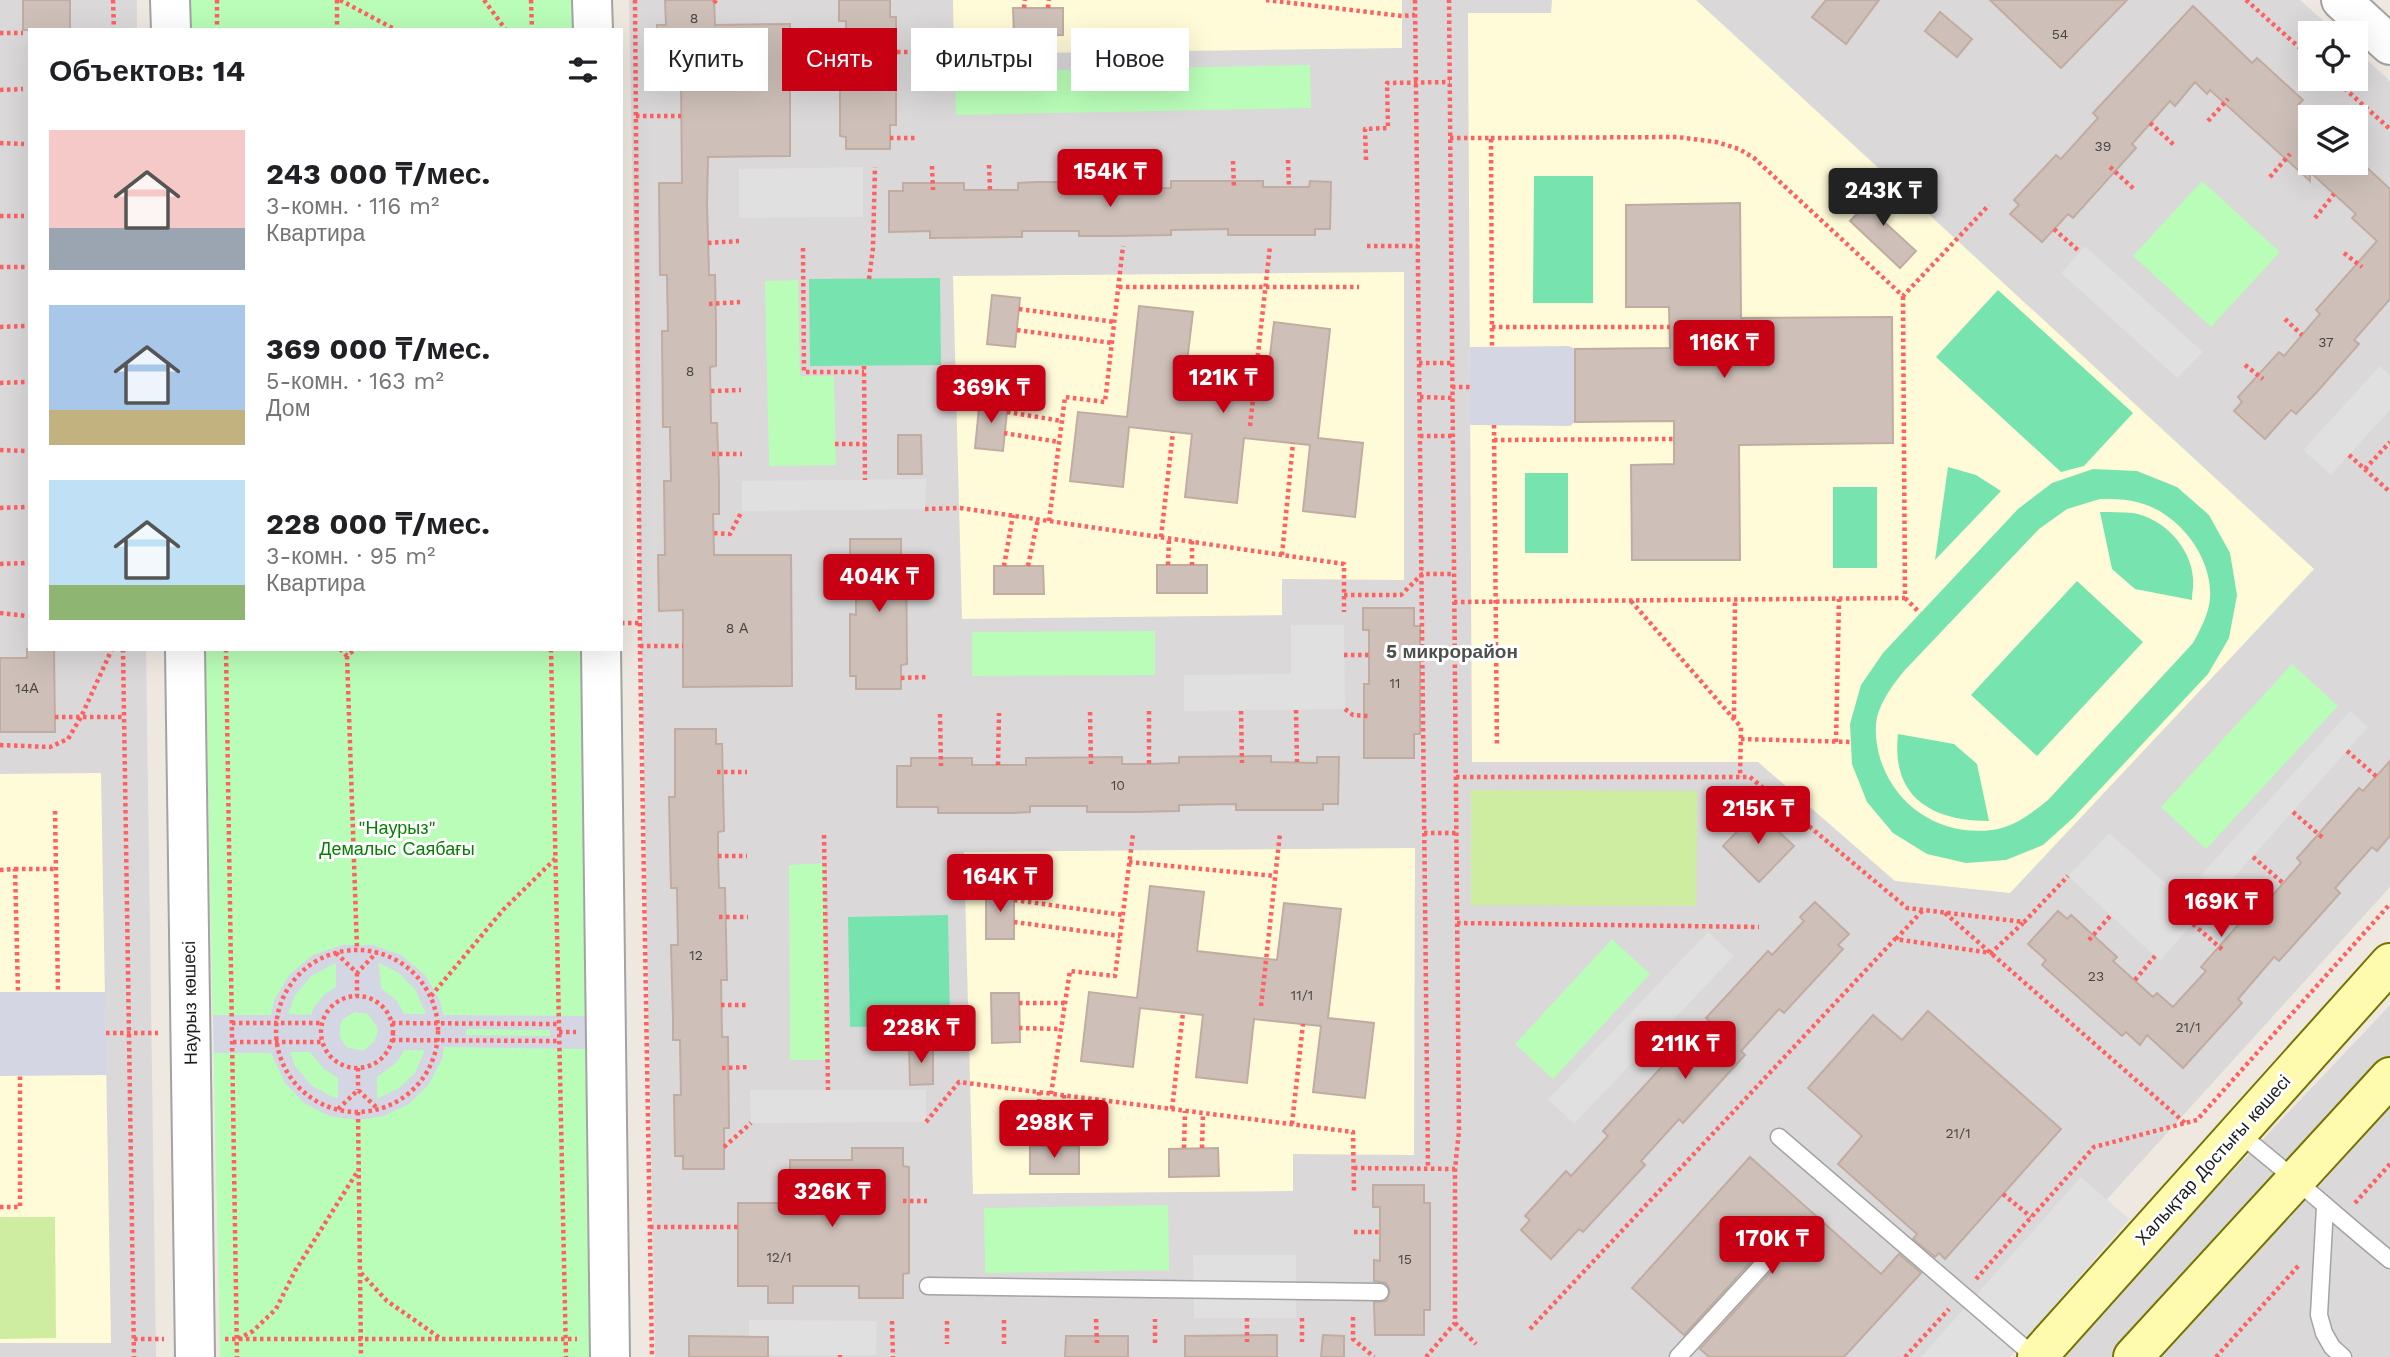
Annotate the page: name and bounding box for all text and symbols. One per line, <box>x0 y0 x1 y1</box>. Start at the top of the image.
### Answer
house number: 8 <box>690 10 698 26</box>
map controls <box>2298 21 2368 175</box>
button: locate <box>2298 21 2368 91</box>
house number: 54 <box>2052 26 2068 42</box>
chip: Купить <box>644 28 768 91</box>
chip: Снять <box>782 28 897 91</box>
chip: Фильтры <box>911 28 1057 91</box>
chip: Новое <box>1071 28 1189 91</box>
icon: filters <box>564 51 602 89</box>
text: Объектов: 14 <box>49 53 245 88</box>
button: layers <box>2298 105 2368 175</box>
house number: 39 <box>2095 138 2111 154</box>
pin: 154K ₸ <box>1053 150 1167 209</box>
text: 243 000 ₸/мес. <box>266 156 490 191</box>
icon: home <box>105 158 189 242</box>
text: 154K ₸ <box>1073 158 1147 185</box>
pin: 243K ₸ <box>1826 168 1940 228</box>
text: 243K ₸ <box>1845 177 1921 204</box>
text: 3-комн. · 116 m² <box>266 193 439 220</box>
text: Квартира <box>266 220 365 247</box>
pin: 116K ₸ <box>1667 320 1781 380</box>
text: 116K ₸ <box>1690 329 1758 356</box>
text: 369 000 ₸/мес. <box>266 331 490 366</box>
icon: home <box>105 333 189 417</box>
house number: 37 <box>2318 334 2334 350</box>
pin: 121K ₸ <box>1166 356 1280 415</box>
house number: 8 <box>686 363 694 379</box>
text: 121K ₸ <box>1189 364 1257 391</box>
pin: 369K ₸ <box>934 366 1048 425</box>
text: 5-комн. · 163 m² <box>266 368 444 395</box>
text: 369K ₸ <box>953 374 1029 401</box>
text: Дом <box>266 395 310 422</box>
text: 228 000 ₸/мес. <box>266 506 490 541</box>
icon: home <box>105 508 189 592</box>
text: 3-комн. · 95 m² <box>266 543 436 570</box>
pin: 404K ₸ <box>822 554 936 614</box>
text: 404K ₸ <box>839 563 919 590</box>
text: Квартира <box>266 570 365 597</box>
house number: 8 А <box>726 620 749 636</box>
district label: 5 микрорайон <box>1386 640 1518 663</box>
house number: 11 <box>1390 675 1400 691</box>
house number: 14А <box>15 680 39 696</box>
house number: 10 <box>1111 777 1125 793</box>
pin: 215K ₸ <box>1701 786 1815 846</box>
text: 215K ₸ <box>1722 795 1794 822</box>
park label: "Наурыз" Демалыс Саябағы <box>319 817 475 859</box>
pin: 164K ₸ <box>943 855 1057 914</box>
text: 164K ₸ <box>963 863 1037 890</box>
pin: 169K ₸ <box>2164 880 2278 939</box>
text: 169K ₸ <box>2184 888 2258 915</box>
street label: Наурыз көшесі <box>178 941 201 1065</box>
house number: 12 <box>689 947 703 963</box>
house number: 23 <box>2088 968 2104 984</box>
house number: 11/1 <box>1291 987 1313 1003</box>
pin: 228K ₸ <box>864 1006 978 1065</box>
text: 228K ₸ <box>883 1014 959 1041</box>
house number: 21/1 <box>2175 1019 2201 1035</box>
pin: 211K ₸ <box>1628 1021 1742 1081</box>
text: 211K ₸ <box>1651 1030 1719 1057</box>
street label: Халықтар Достығы көшесі <box>2131 1070 2294 1249</box>
pin: 298K ₸ <box>997 1100 1111 1160</box>
text: 298K ₸ <box>1015 1109 1093 1136</box>
house number: 21/1 <box>1945 1125 1971 1141</box>
pin: 326K ₸ <box>775 1170 889 1229</box>
text: 326K ₸ <box>794 1178 870 1205</box>
pin: 170K ₸ <box>1715 1216 1829 1276</box>
text: 170K ₸ <box>1735 1225 1809 1252</box>
house number: 12/1 <box>766 1249 792 1265</box>
house number: 15 <box>1398 1251 1412 1267</box>

